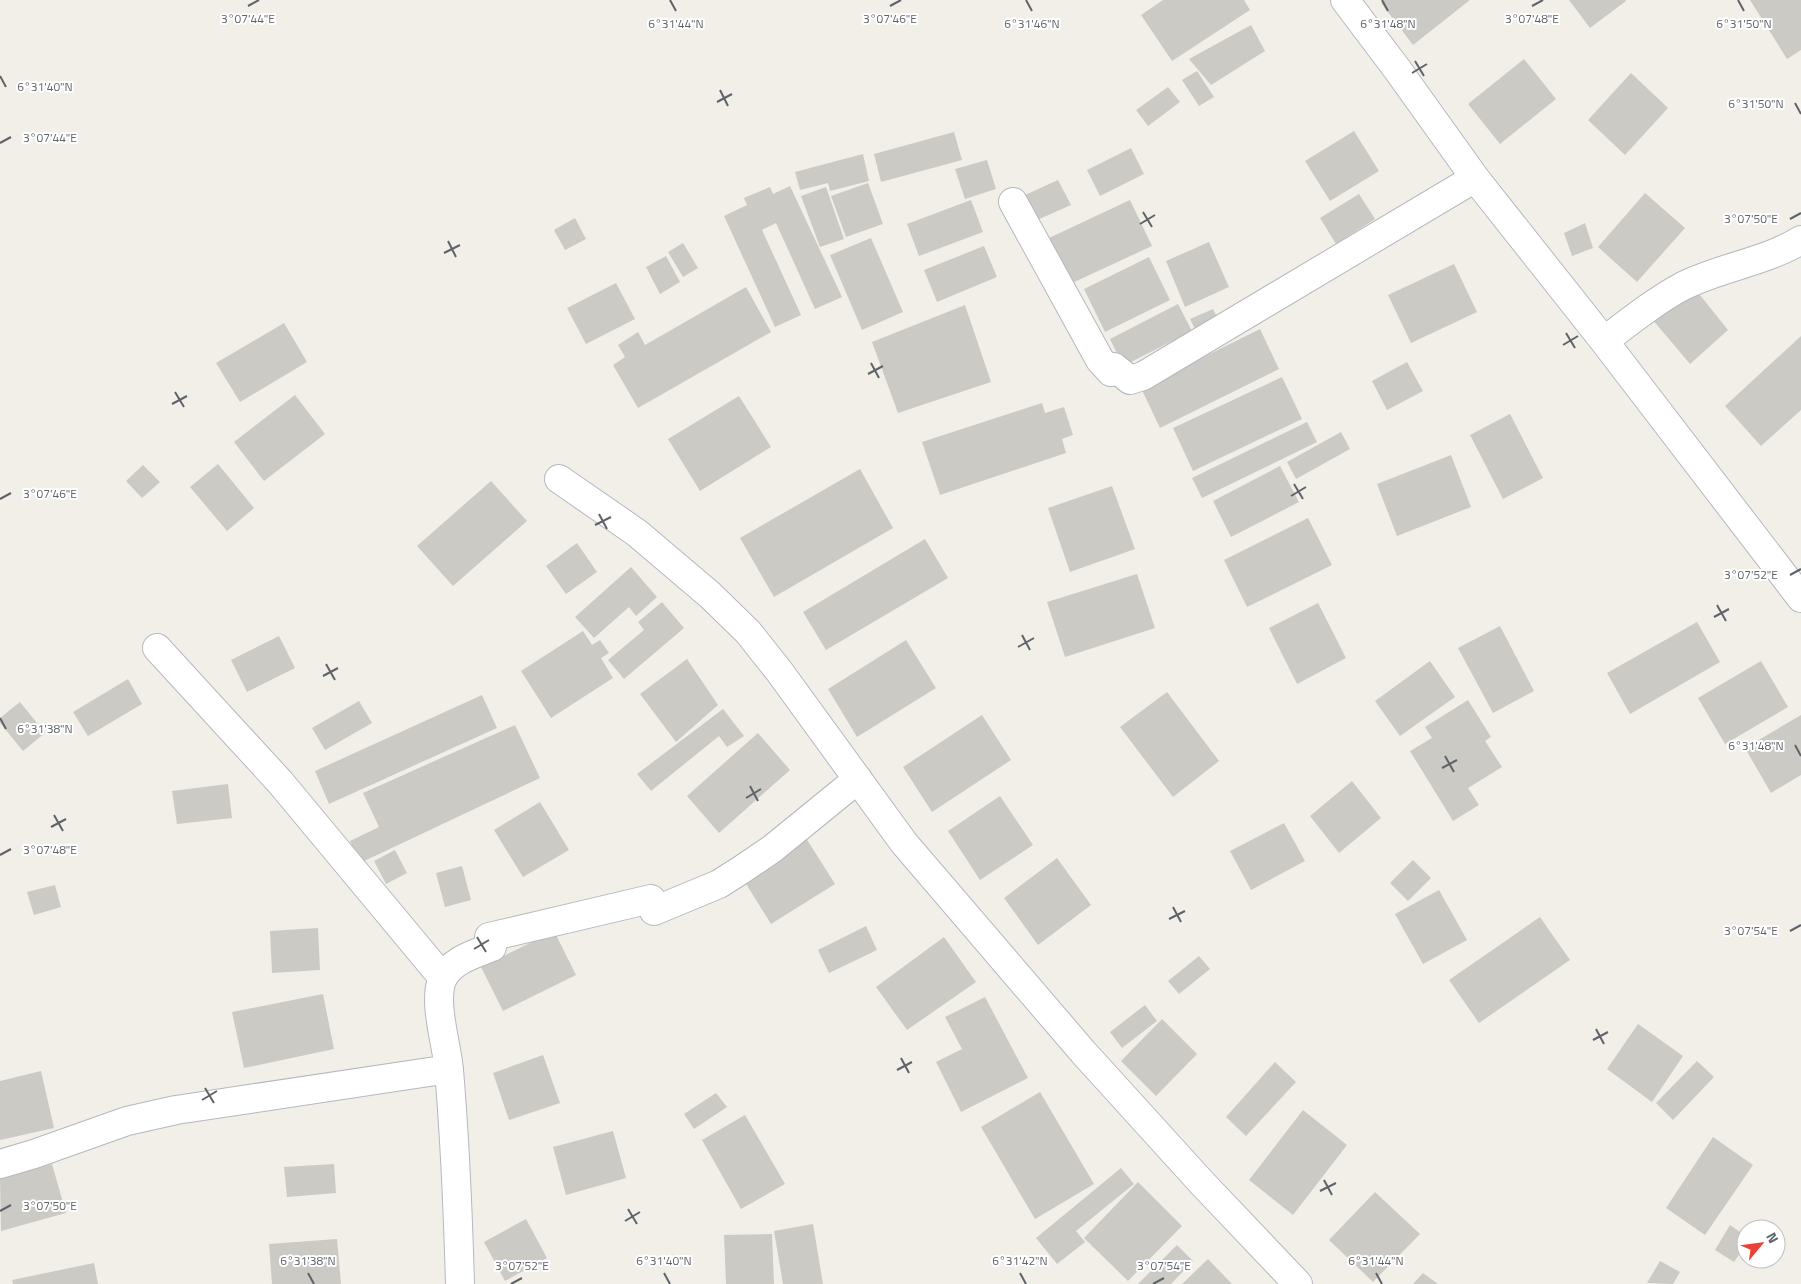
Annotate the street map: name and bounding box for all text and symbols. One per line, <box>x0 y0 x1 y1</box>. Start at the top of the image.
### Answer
text: 3°07'44"E <box>221 9 275 28</box>
text: 3°07'46"E <box>863 9 917 28</box>
text: 3°07'48"E <box>1505 9 1559 28</box>
text: 6°31'44"N <box>648 14 704 33</box>
text: 6°31'46"N <box>1004 14 1060 33</box>
text: 6°31'48"N <box>1360 14 1416 33</box>
text: 6°31'50"N <box>1716 14 1772 33</box>
text: 6°31'40"N <box>17 77 73 96</box>
text: 6°31'50"N <box>1728 94 1784 113</box>
text: 3°07'44"E <box>23 128 77 147</box>
text: 3°07'50"E <box>1724 209 1778 228</box>
text: 3°07'46"E <box>23 484 77 503</box>
text: 3°07'52"E <box>1724 565 1778 584</box>
text: 6°31'38"N <box>17 719 73 738</box>
text: 6°31'48"N <box>1728 736 1784 755</box>
text: 3°07'48"E <box>23 840 77 859</box>
text: 3°07'54"E <box>1724 921 1778 940</box>
text: 3°07'50"E <box>23 1196 77 1215</box>
north arrow <box>1736 1219 1786 1269</box>
text: N <box>1761 1228 1784 1247</box>
text: 6°31'38"N <box>280 1251 336 1270</box>
text: 6°31'40"N <box>636 1251 692 1270</box>
text: 6°31'42"N <box>992 1251 1048 1270</box>
text: 6°31'44"N <box>1348 1251 1404 1270</box>
text: 3°07'52"E <box>495 1256 549 1275</box>
text: 3°07'54"E <box>1137 1256 1191 1275</box>

